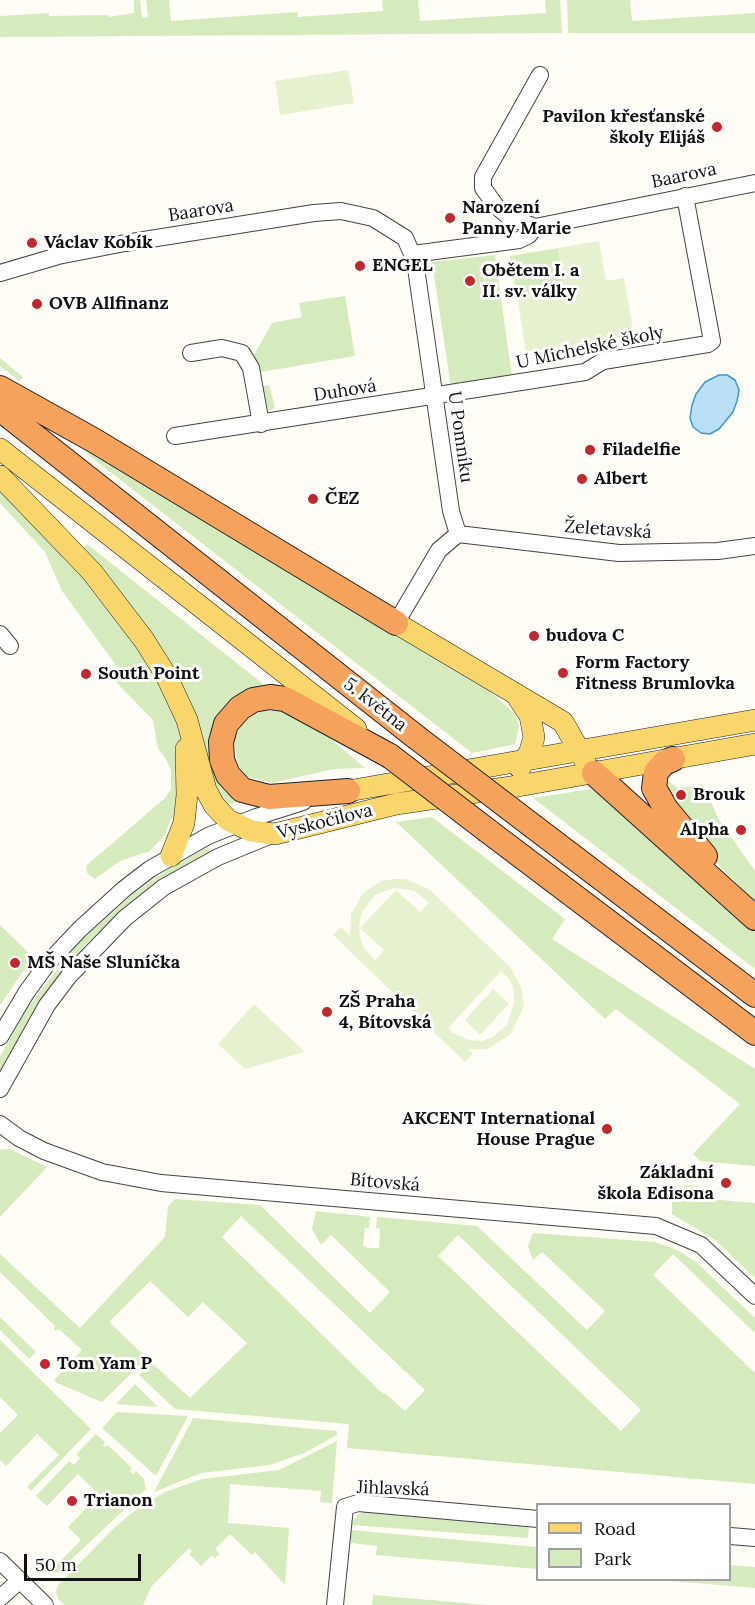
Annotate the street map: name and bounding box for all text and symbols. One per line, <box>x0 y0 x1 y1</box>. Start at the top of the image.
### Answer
place label: Pavilon křesťanské školy Elijáš <box>542 106 705 148</box>
marker: Pavilon křesťanské školy Elijáš <box>710 120 724 134</box>
street label: Baarova <box>649 159 719 193</box>
street label: Baarova <box>167 195 235 227</box>
place label: Narození Panny Marie <box>462 197 571 240</box>
marker: Narození Panny Marie <box>443 211 457 225</box>
place label: Václav Kobík <box>44 232 153 254</box>
marker: Václav Kobík <box>25 236 39 250</box>
place label: ENGEL <box>372 255 433 277</box>
marker: ENGEL <box>353 259 367 273</box>
place label: Obětem I. a II. sv. války <box>482 260 579 302</box>
marker: Obětem I. a II. sv. války <box>463 274 477 288</box>
place label: OVB Allfinanz <box>49 293 169 315</box>
marker: OVB Allfinanz <box>30 297 44 311</box>
street label: U Michelské školy <box>514 322 666 374</box>
street label: Duhová <box>312 375 378 407</box>
street label: U Pomníku <box>443 390 477 484</box>
place label: Filadelfie <box>602 439 681 461</box>
marker: Filadelfie <box>583 443 597 457</box>
place label: Albert <box>594 468 648 490</box>
marker: Albert <box>575 472 589 486</box>
place label: ČEZ <box>325 488 359 510</box>
marker: ČEZ <box>306 492 320 506</box>
street label: Želetavská <box>564 516 652 544</box>
place label: budova C <box>546 625 624 647</box>
marker: budova C <box>527 629 541 643</box>
place label: Form Factory Fitness Brumlovka <box>575 652 735 694</box>
place label: South Point <box>98 663 199 685</box>
marker: Form Factory Fitness Brumlovka <box>556 666 570 680</box>
marker: South Point <box>79 667 93 681</box>
street label: 5. května <box>339 674 411 736</box>
place label: Brouk <box>693 784 745 806</box>
marker: Brouk <box>674 788 688 802</box>
street label: Vyskočilova <box>275 800 375 844</box>
place label: Alpha <box>680 819 729 841</box>
marker: Alpha <box>734 823 748 837</box>
place label: MŠ Naše Sluníčka <box>27 952 180 974</box>
marker: MŠ Naše Sluníčka <box>8 956 22 970</box>
place label: ZŠ Praha 4, Bítovská <box>339 991 432 1034</box>
marker: ZŠ Praha 4, Bítovská <box>320 1005 334 1019</box>
place label: AKCENT International House Prague <box>402 1108 595 1150</box>
marker: AKCENT International House Prague <box>600 1122 614 1136</box>
place label: Základní škola Edisona <box>598 1162 714 1204</box>
street label: Bítovská <box>349 1169 421 1197</box>
marker: Základní škola Edisona <box>719 1176 733 1190</box>
place label: Tom Yam P <box>57 1353 152 1375</box>
marker: Tom Yam P <box>38 1357 52 1371</box>
street label: Jihlavská <box>356 1477 430 1501</box>
place label: Trianon <box>84 1490 153 1512</box>
marker: Trianon <box>65 1494 79 1508</box>
legend <box>536 1503 731 1581</box>
text: Road <box>594 1517 636 1540</box>
scale bar <box>27 1542 144 1580</box>
text: Park <box>594 1547 631 1570</box>
text: 50 m <box>35 1553 77 1576</box>

